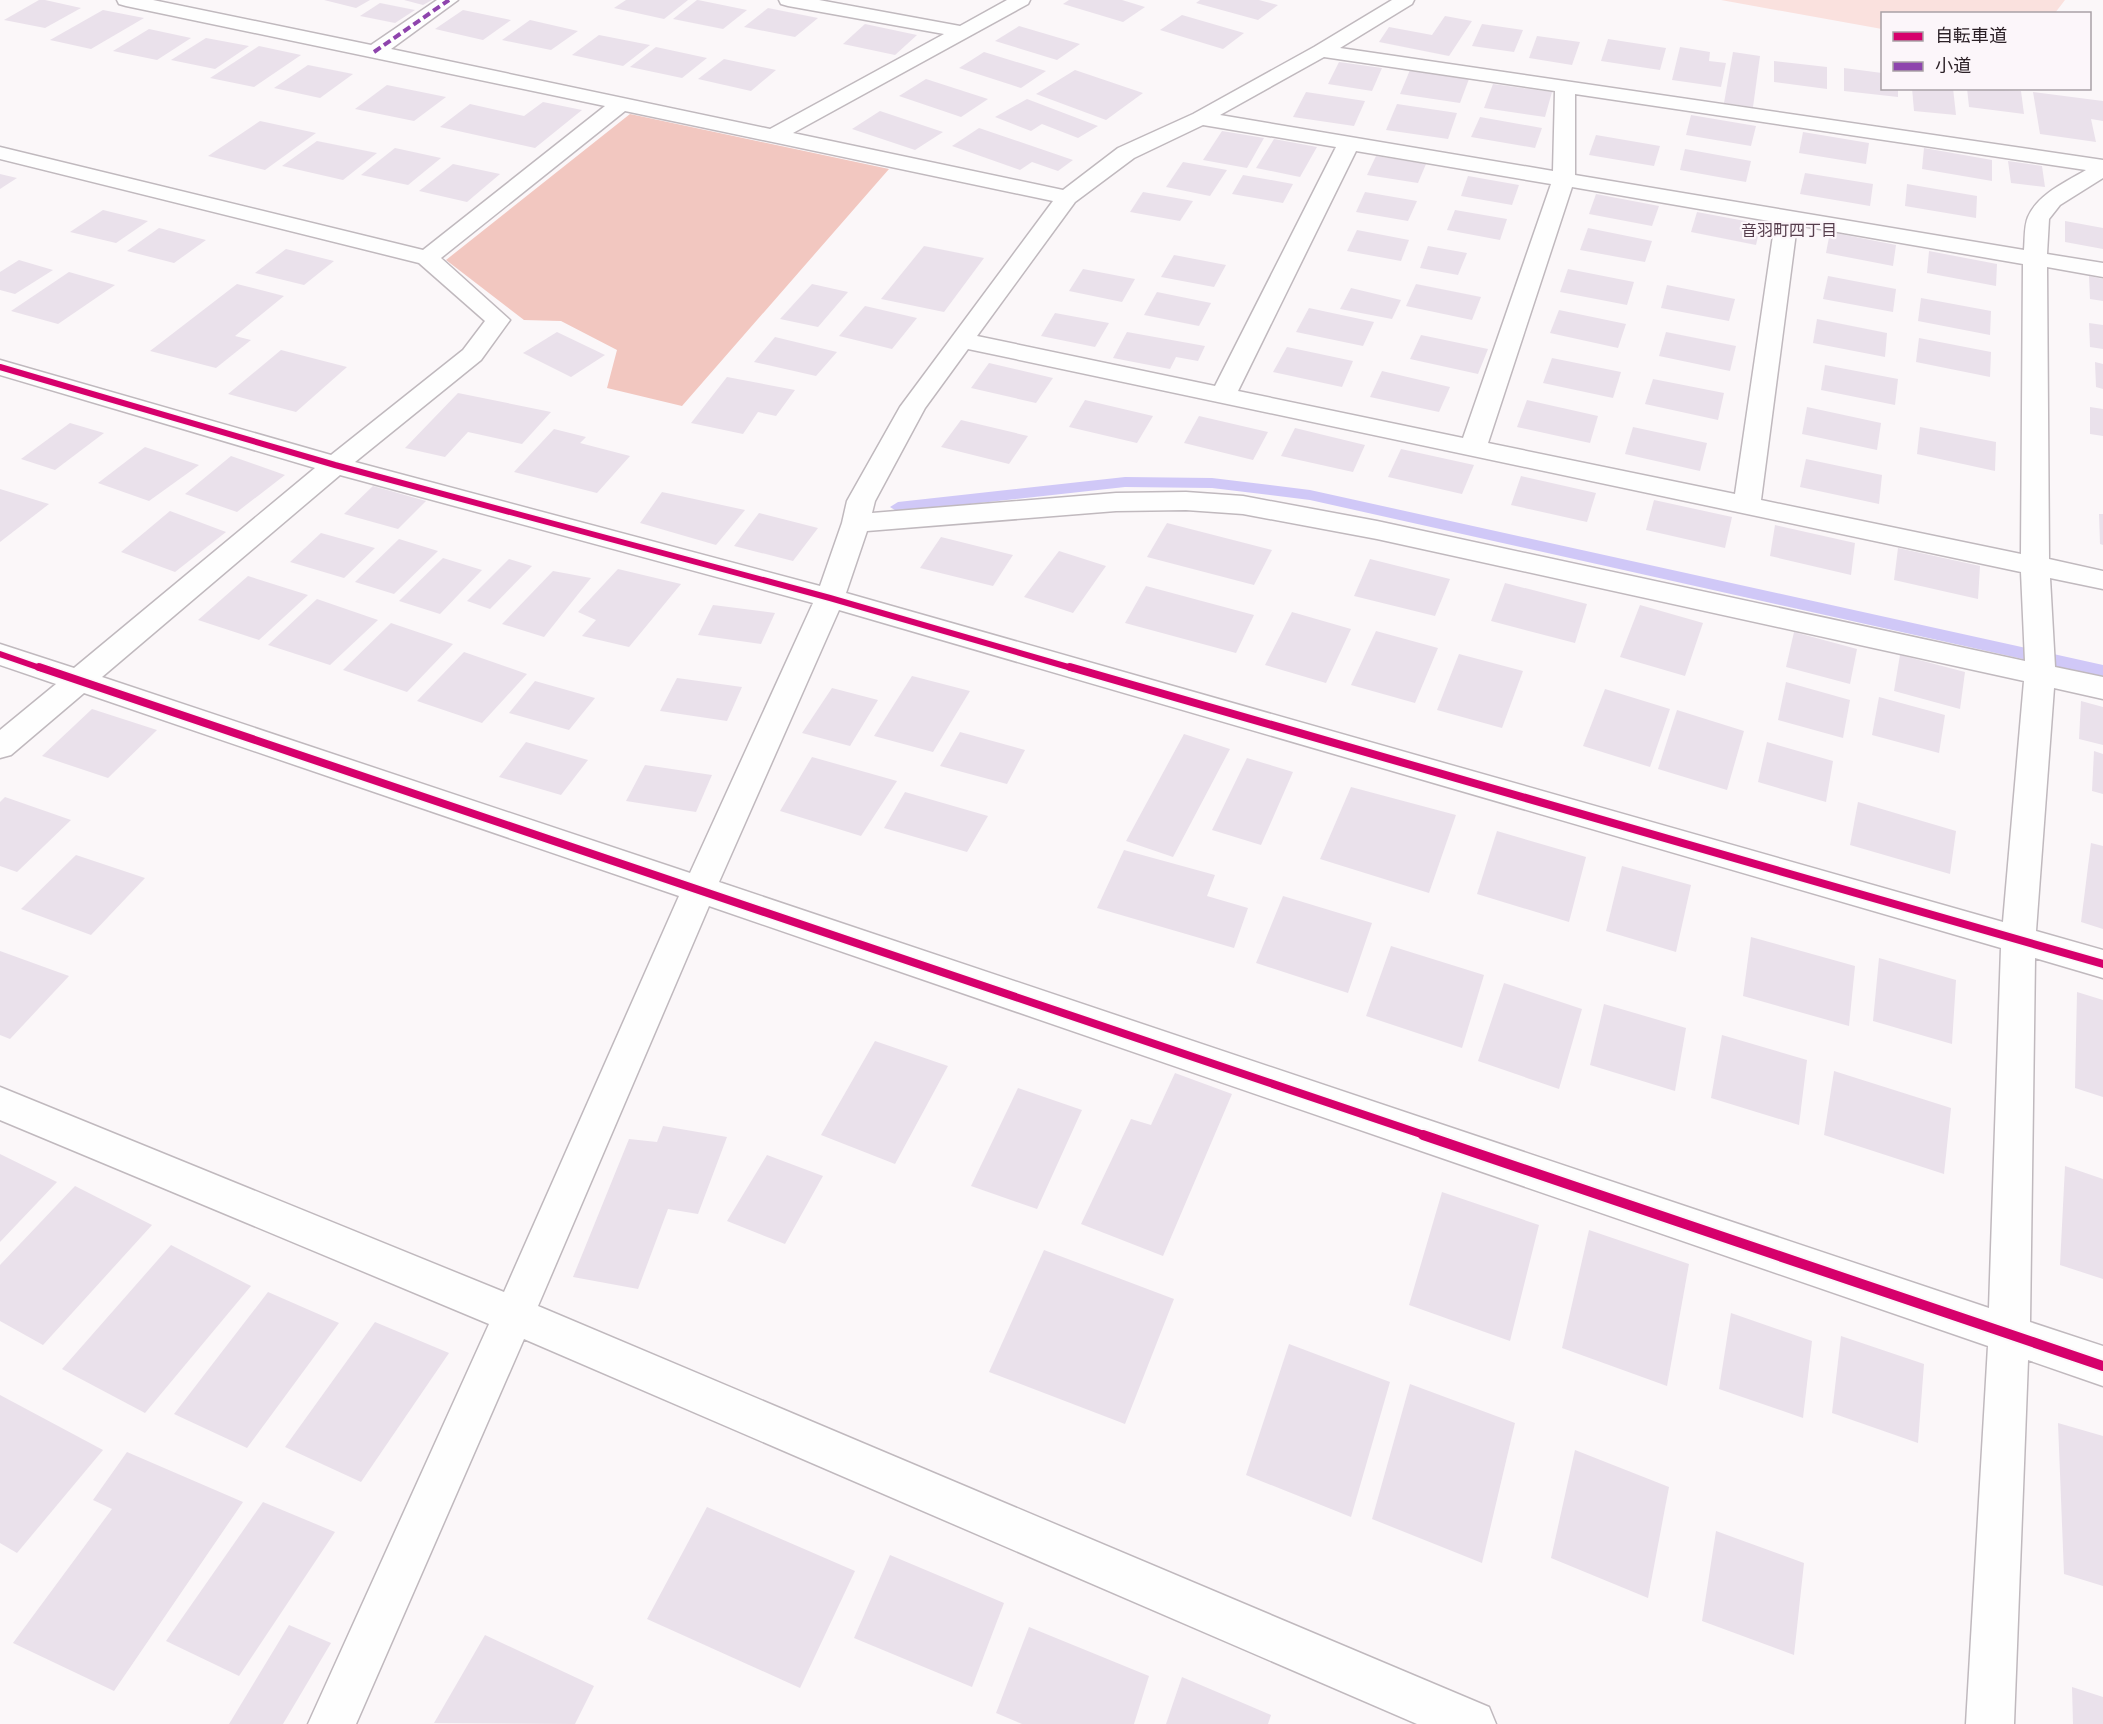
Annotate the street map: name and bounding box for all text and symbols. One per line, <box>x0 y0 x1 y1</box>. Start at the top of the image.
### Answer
legend <box>1881 12 2091 90</box>
text: 自転車道 <box>1935 24 2007 46</box>
text: 小道 <box>1935 54 1971 76</box>
district label: 音羽町四丁目 <box>1741 220 1837 239</box>

